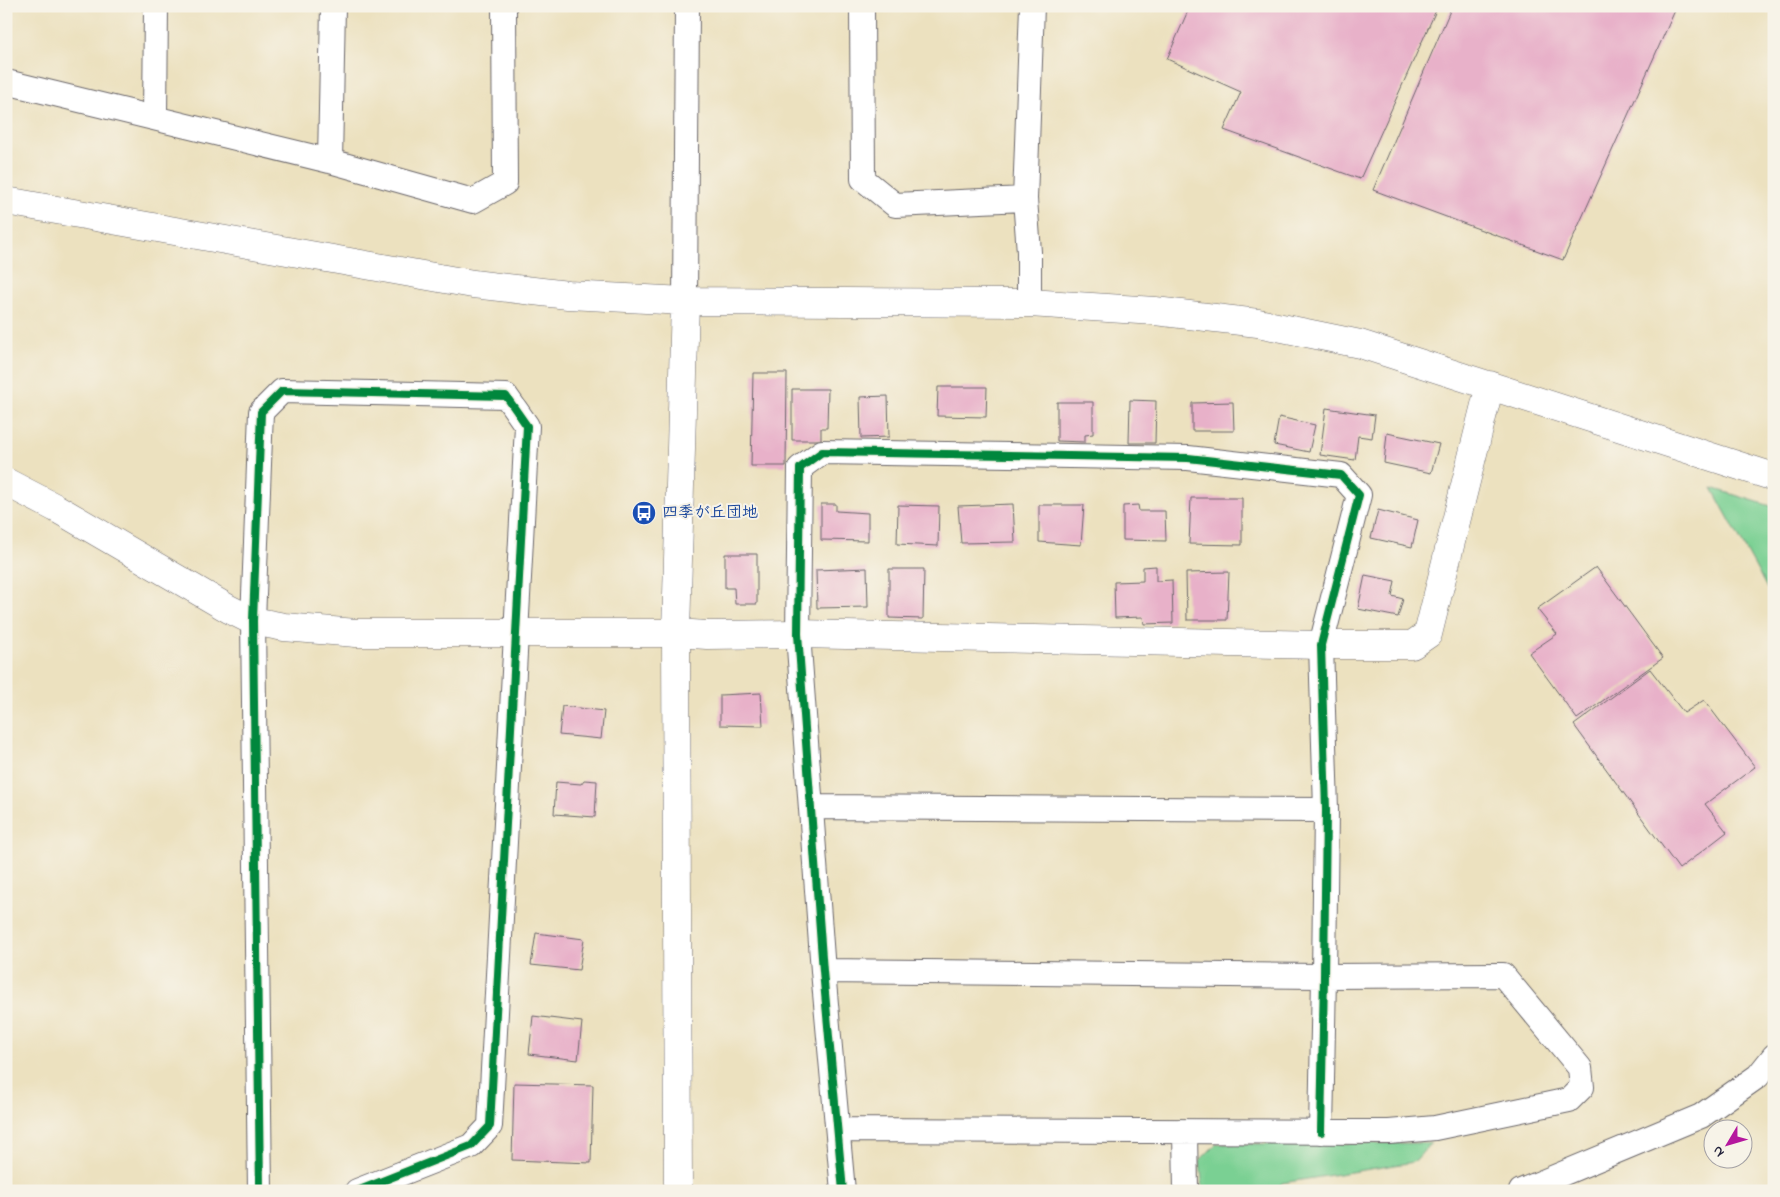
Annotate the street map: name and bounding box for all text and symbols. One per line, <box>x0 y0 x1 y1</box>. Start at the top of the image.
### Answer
bus stop icon: 四季が丘団地 <box>631 500 657 526</box>
place label: 四季が丘団地 <box>662 501 758 525</box>
north arrow <box>1702 1120 1752 1170</box>
text: N <box>1708 1141 1730 1161</box>

